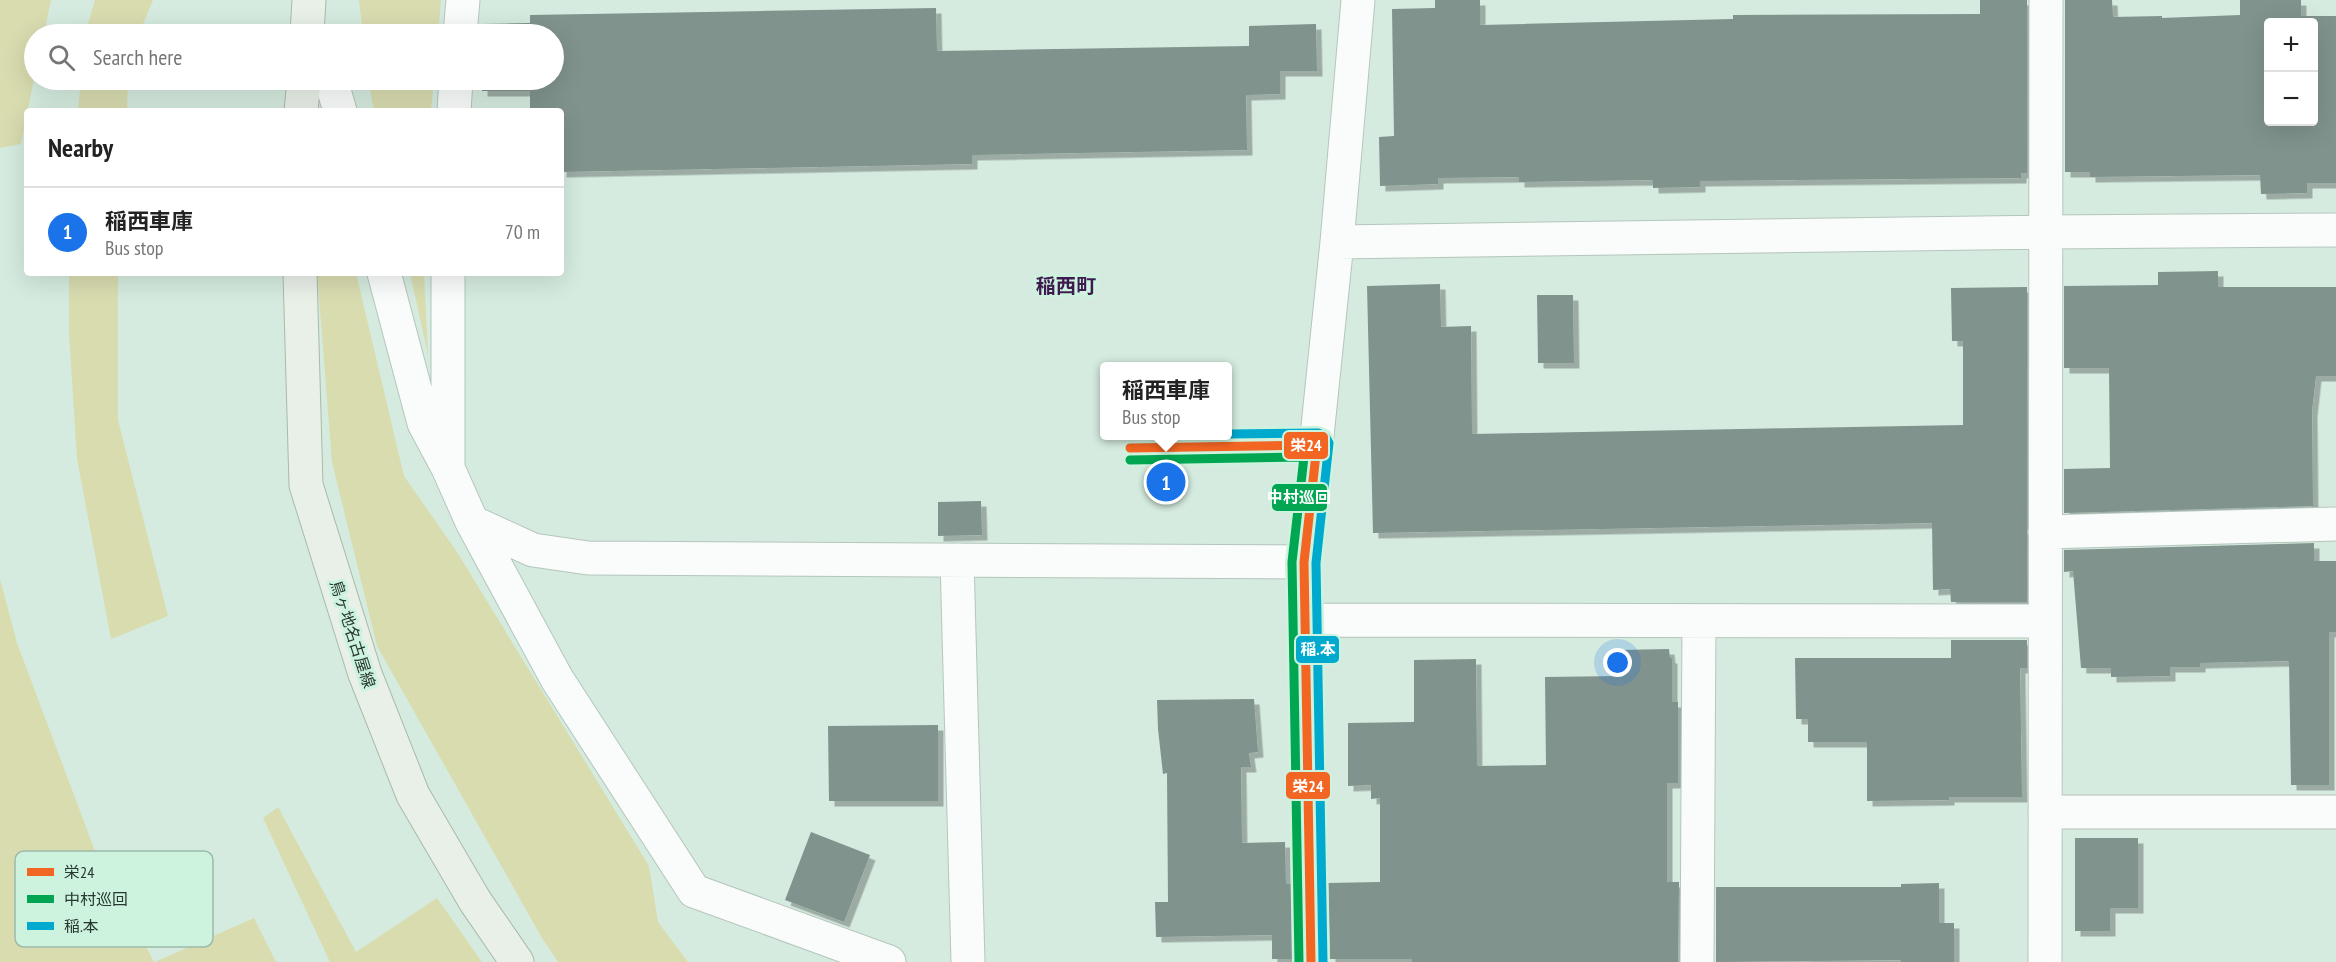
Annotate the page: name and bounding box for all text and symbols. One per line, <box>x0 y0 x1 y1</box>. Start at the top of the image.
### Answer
map controls <box>2264 18 2318 126</box>
button: + <box>2264 18 2318 72</box>
search box <box>24 24 564 90</box>
icon: search <box>45 41 78 74</box>
text: Search here <box>93 43 182 71</box>
button: − <box>2264 72 2318 126</box>
text: Nearby <box>48 131 113 164</box>
text: 稲西車庫 <box>105 207 193 235</box>
text: 1 <box>63 219 72 245</box>
text: 70 m <box>505 219 540 245</box>
text: Bus stop <box>105 235 164 261</box>
district label: 稲西町 <box>1036 273 1096 299</box>
popup <box>1100 362 1232 440</box>
text: 稲西車庫 <box>1122 376 1210 404</box>
text: Bus stop <box>1122 404 1181 430</box>
line badge: 栄24 <box>1283 431 1329 460</box>
text: 栄24 <box>1290 435 1322 455</box>
pin: 1 <box>1146 460 1186 504</box>
line badge: 中村巡回 <box>1271 483 1328 512</box>
text: 中村巡回 <box>1267 487 1331 507</box>
street label: 鳥ヶ地名古屋線 <box>326 578 380 690</box>
line badge: 稲.本 <box>1295 635 1340 664</box>
text: 稲.本 <box>1300 639 1336 659</box>
your location <box>1603 648 1632 677</box>
line badge: 栄24 <box>1285 771 1331 800</box>
text: 栄24 <box>1292 776 1324 796</box>
legend <box>15 851 213 947</box>
text: 栄24 <box>64 862 94 882</box>
text: 中村巡回 <box>64 889 128 909</box>
text: 稲.本 <box>64 916 99 936</box>

